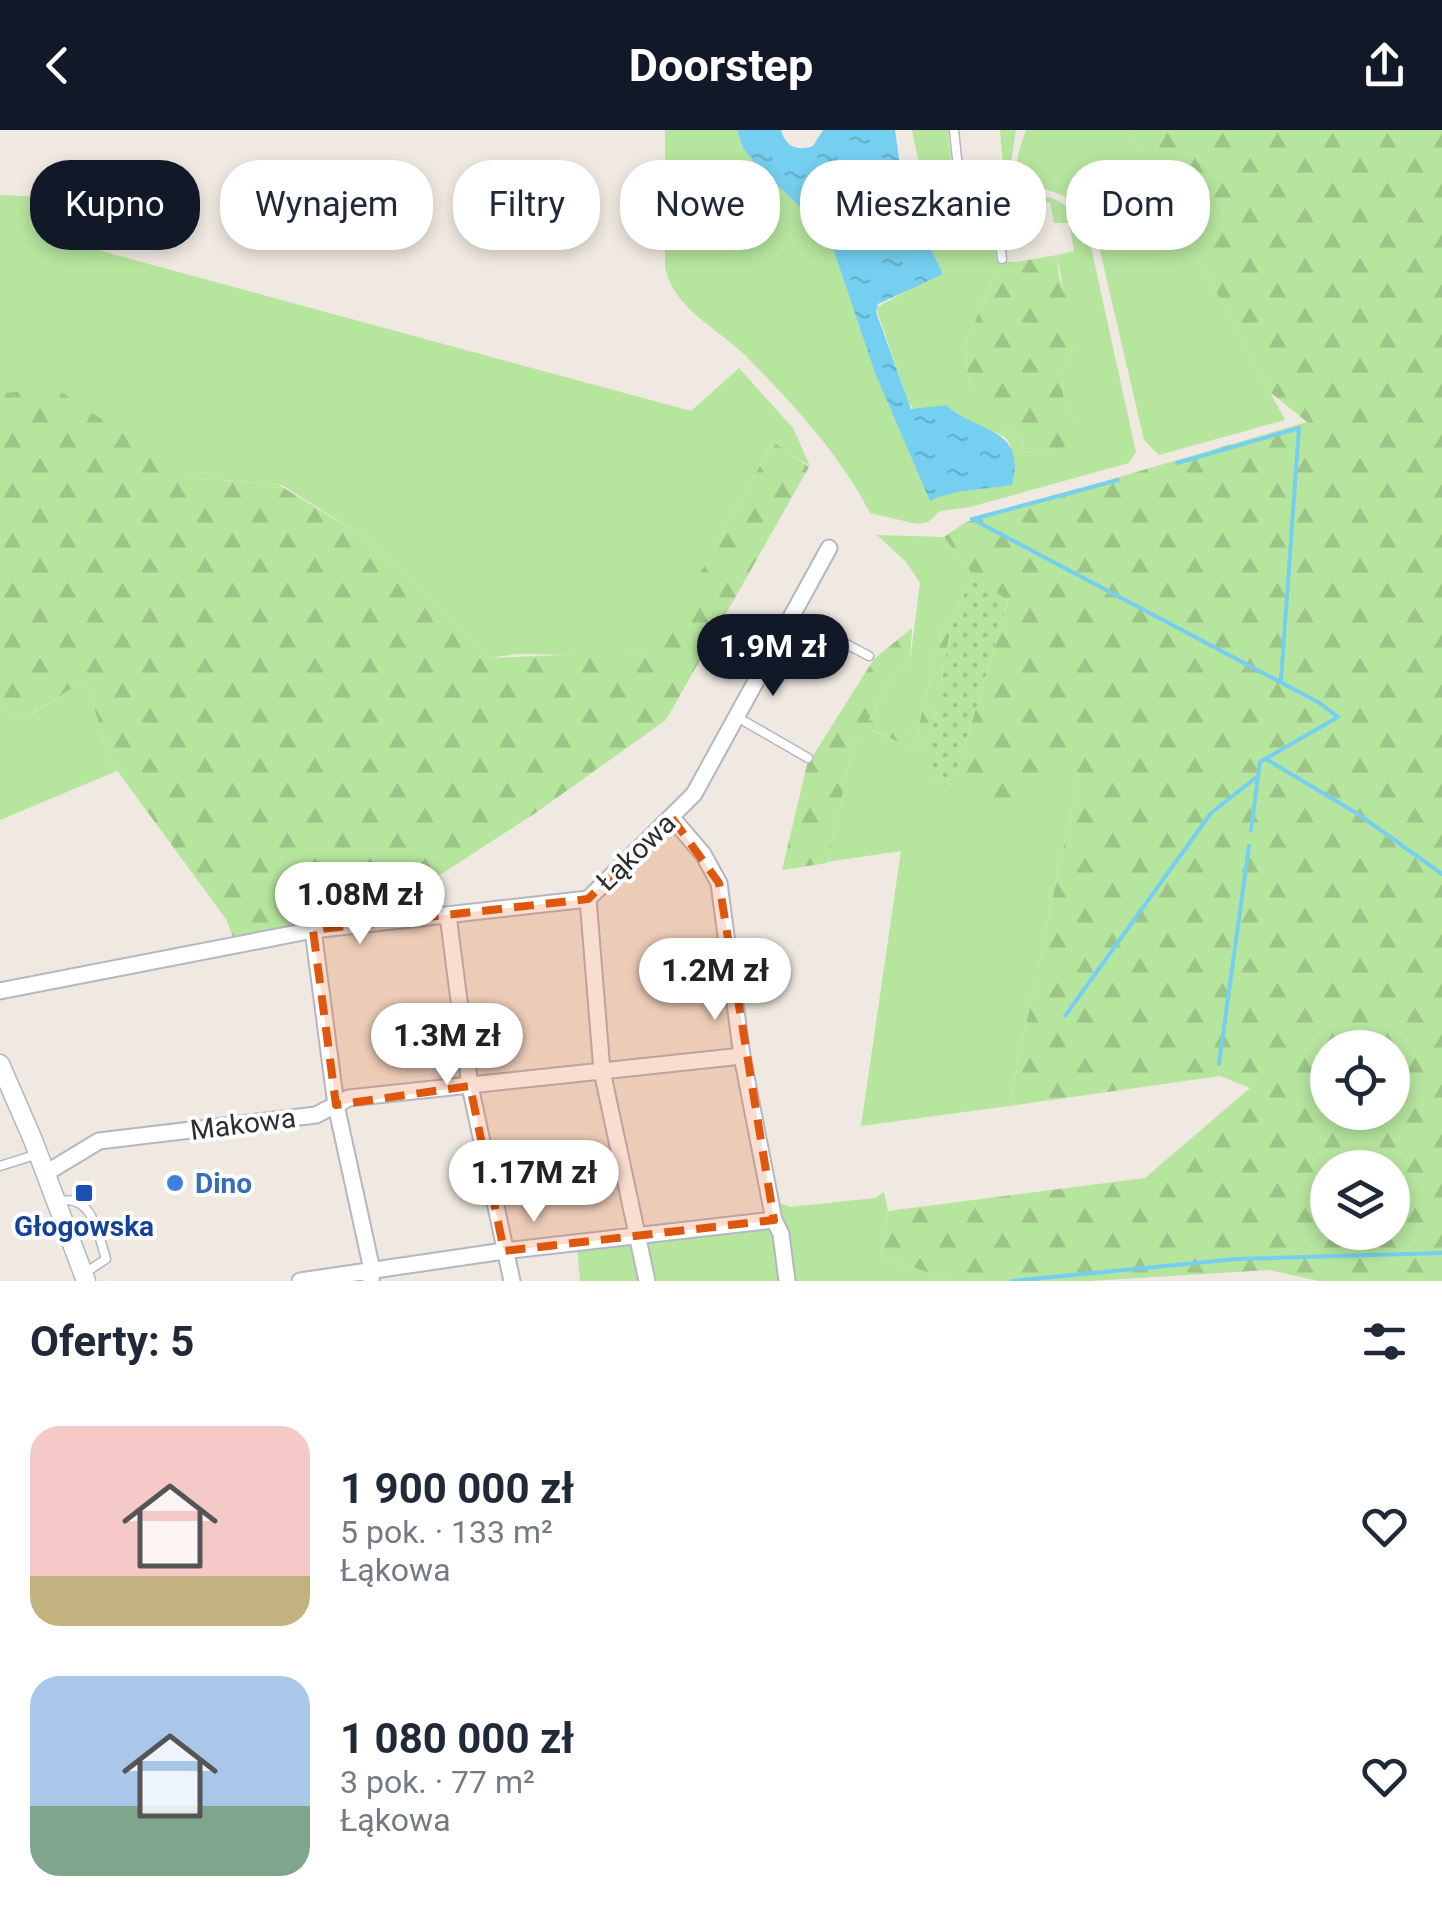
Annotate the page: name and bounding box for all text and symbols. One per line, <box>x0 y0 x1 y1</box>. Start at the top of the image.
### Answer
icon: back <box>30 38 85 93</box>
icon: share <box>1357 38 1412 93</box>
text: Doorstep <box>629 39 813 92</box>
chip: Kupno <box>30 160 200 250</box>
chip: Wynajem <box>220 160 433 250</box>
chip: Filtry <box>453 160 600 250</box>
chip: Nowe <box>620 160 780 250</box>
chip: Mieszkanie <box>800 160 1046 250</box>
chip: Dom <box>1066 160 1210 250</box>
pin: 1.9M zł <box>681 614 865 699</box>
text: 1.9M zł <box>719 627 827 665</box>
street label: Łąkowa <box>590 807 682 897</box>
pin: 1.08M zł <box>257 862 463 947</box>
text: 1.08M zł <box>297 875 423 913</box>
pin: 1.2M zł <box>623 938 807 1023</box>
text: 1.2M zł <box>661 951 769 989</box>
pin: 1.3M zł <box>355 1003 539 1088</box>
text: 1.3M zł <box>393 1016 501 1054</box>
map controls <box>1310 1030 1410 1250</box>
button: locate <box>1310 1030 1410 1130</box>
street label: Makowa <box>188 1101 298 1147</box>
pin: 1.17M zł <box>431 1140 637 1225</box>
button: layers <box>1310 1150 1410 1250</box>
text: 1.17M zł <box>471 1153 597 1191</box>
place label: Dino <box>195 1167 252 1200</box>
marker: Dino <box>164 1172 186 1194</box>
marker: Głogowska <box>73 1182 95 1204</box>
place label: Głogowska <box>14 1210 154 1243</box>
icon: filters <box>1357 1314 1412 1369</box>
text: Oferty: 5 <box>30 1317 194 1366</box>
text: 1 900 000 zł <box>340 1464 574 1513</box>
icon: home <box>110 1466 230 1586</box>
icon: heart <box>1357 1499 1412 1554</box>
text: 5 pok. · 133 m² <box>340 1513 553 1551</box>
text: Łąkowa <box>340 1551 451 1589</box>
text: 1 080 000 zł <box>340 1714 574 1763</box>
icon: home <box>110 1716 230 1836</box>
icon: heart <box>1357 1749 1412 1804</box>
text: 3 pok. · 77 m² <box>340 1763 535 1801</box>
text: Łąkowa <box>340 1801 451 1839</box>

